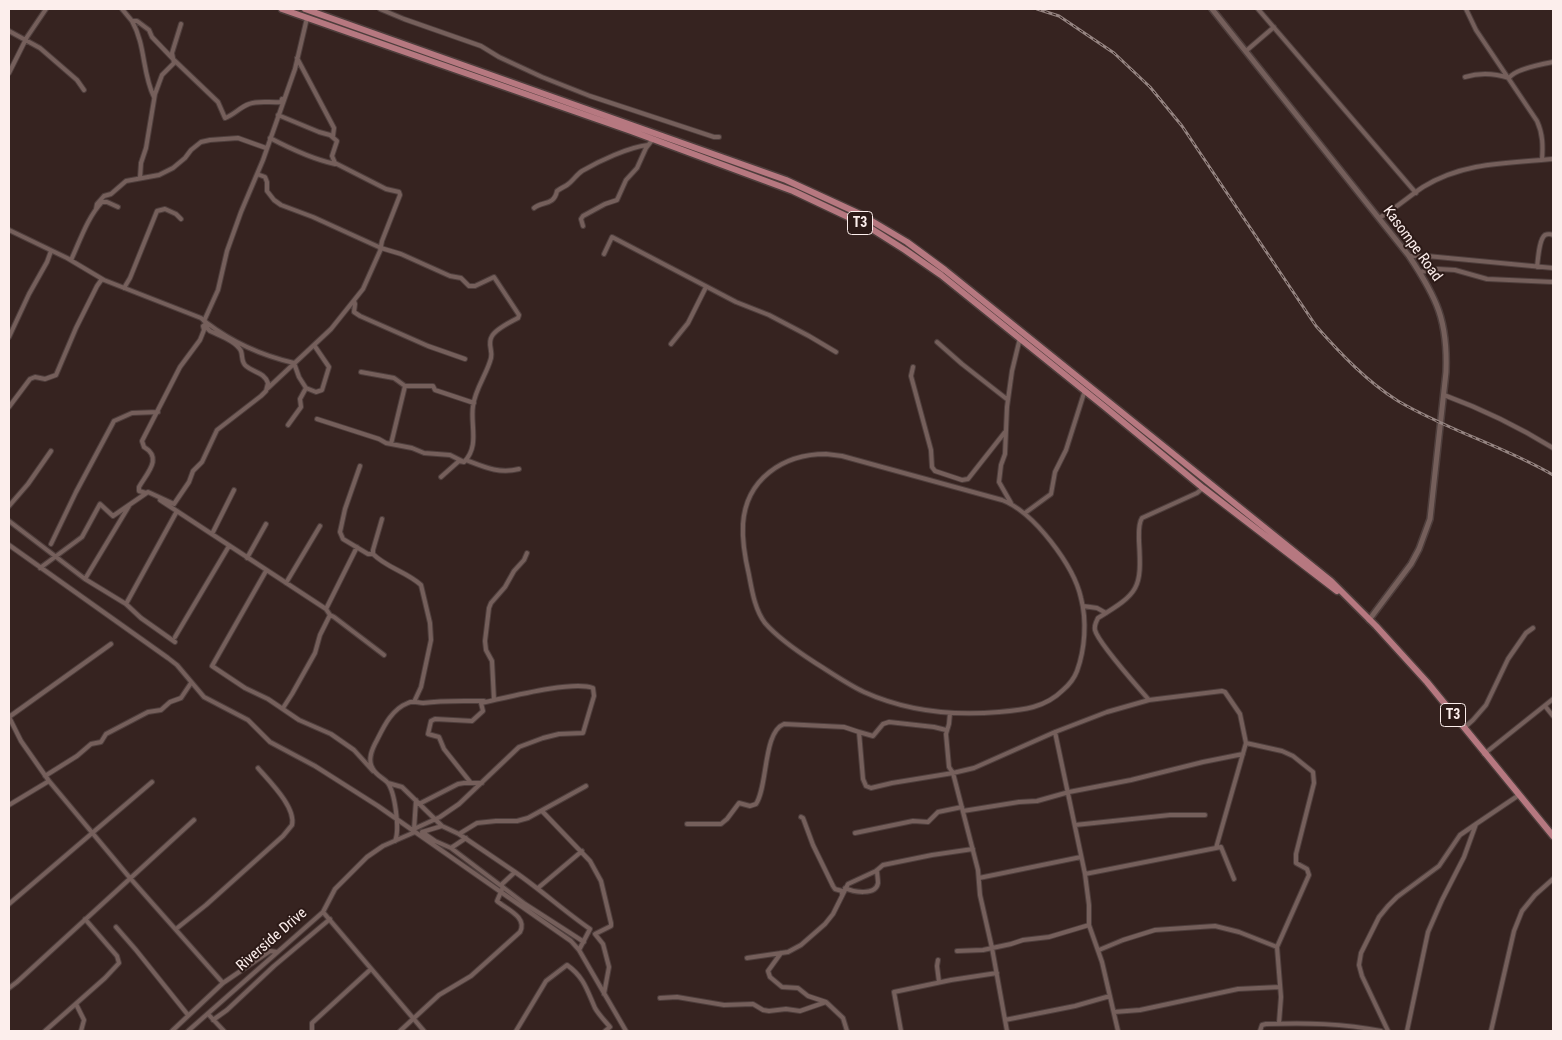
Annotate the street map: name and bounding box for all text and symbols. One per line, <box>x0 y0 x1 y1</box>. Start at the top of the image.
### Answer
street label: Kasompe Road <box>1379 203 1445 285</box>
road number: T3 <box>848 212 872 234</box>
road number: T3 <box>1440 704 1466 726</box>
street label: Riverside Drive <box>233 905 311 975</box>

